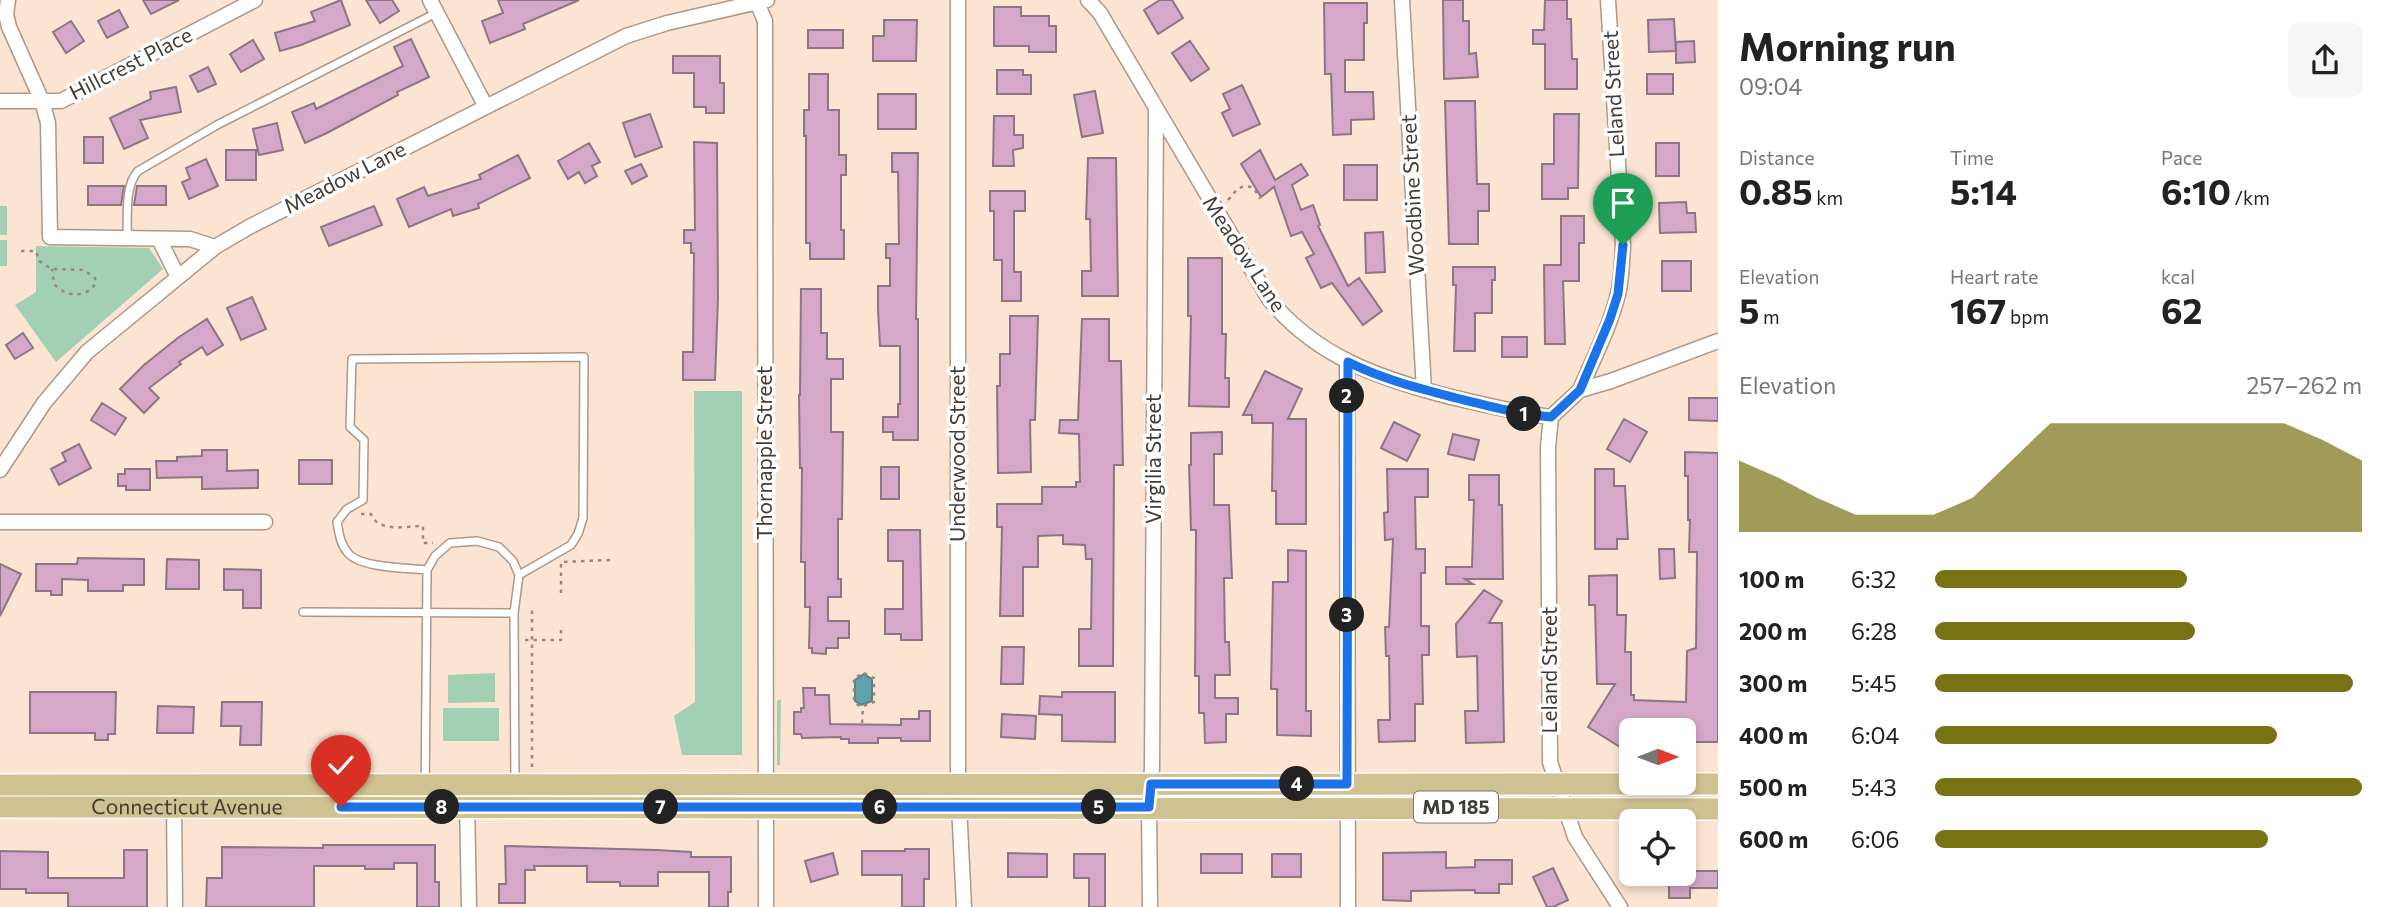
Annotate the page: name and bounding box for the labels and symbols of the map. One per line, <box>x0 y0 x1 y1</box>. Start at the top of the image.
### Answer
street label: Hillcrest Place <box>65 21 196 104</box>
street label: Leland Street <box>1597 30 1628 158</box>
street label: Woodbine Street <box>1395 114 1428 276</box>
street label: Meadow Lane <box>279 135 409 218</box>
pin <box>1593 173 1653 245</box>
street label: Meadow Lane <box>1198 190 1292 316</box>
street label: Thornapple Street <box>751 366 776 540</box>
street label: Underwood Street <box>944 366 969 542</box>
pin: 2 <box>1330 378 1364 414</box>
street label: Virgilia Street <box>1140 394 1165 524</box>
pin: 1 <box>1506 396 1542 432</box>
pin: 3 <box>1330 598 1364 632</box>
street label: Leland Street <box>1536 607 1561 733</box>
north arrow <box>1619 718 1696 794</box>
pin <box>311 735 371 807</box>
pin: 4 <box>1280 766 1314 802</box>
pin: 8 <box>424 790 460 824</box>
pin: 7 <box>644 790 678 824</box>
pin: 6 <box>862 790 898 824</box>
pin: 5 <box>1082 790 1116 824</box>
road number: MD 185 <box>1414 792 1498 822</box>
street label: Connecticut Avenue <box>91 793 283 818</box>

